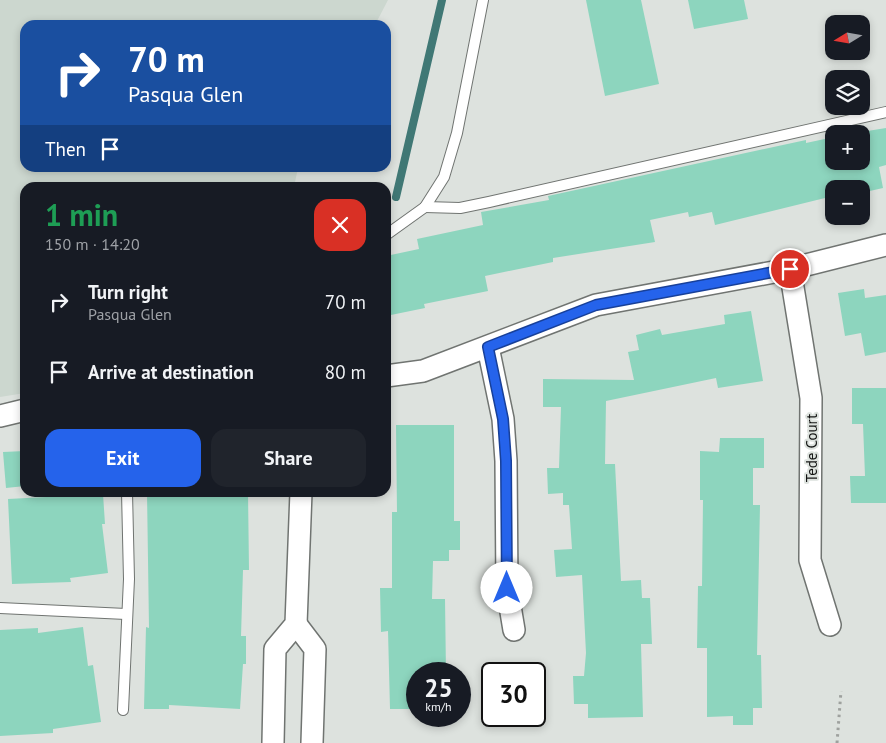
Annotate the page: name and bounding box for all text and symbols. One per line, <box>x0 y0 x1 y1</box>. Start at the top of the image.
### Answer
north arrow <box>825 15 870 60</box>
map controls <box>825 15 870 225</box>
text: 70 m <box>128 36 205 82</box>
icon: right <box>45 40 110 105</box>
button: layers <box>825 70 870 115</box>
text: Pasqua Glen <box>128 80 243 108</box>
button: + <box>825 125 870 170</box>
icon: arrive <box>96 135 124 163</box>
text: Then <box>45 137 86 161</box>
button: − <box>825 180 870 225</box>
text: 1 min <box>45 195 118 234</box>
button: close <box>314 199 366 251</box>
text: 150 m · 14:20 <box>45 234 140 254</box>
pin <box>769 248 811 290</box>
icon: arrive <box>776 255 804 283</box>
text: Turn right <box>88 280 168 304</box>
icon: right <box>45 288 73 316</box>
text: 70 m <box>325 290 366 314</box>
text: Pasqua Glen <box>88 304 172 324</box>
icon: arrive <box>45 358 73 386</box>
text: Arrive at destination <box>88 360 254 384</box>
text: 80 m <box>325 360 366 384</box>
street label: Tede Court <box>802 414 821 482</box>
button: Exit <box>45 429 201 487</box>
button: Share <box>211 429 366 487</box>
position arrow <box>480 561 532 613</box>
speed limit sign: 30 <box>481 662 546 727</box>
text: 25 <box>424 672 453 704</box>
text: km/h <box>425 699 452 714</box>

